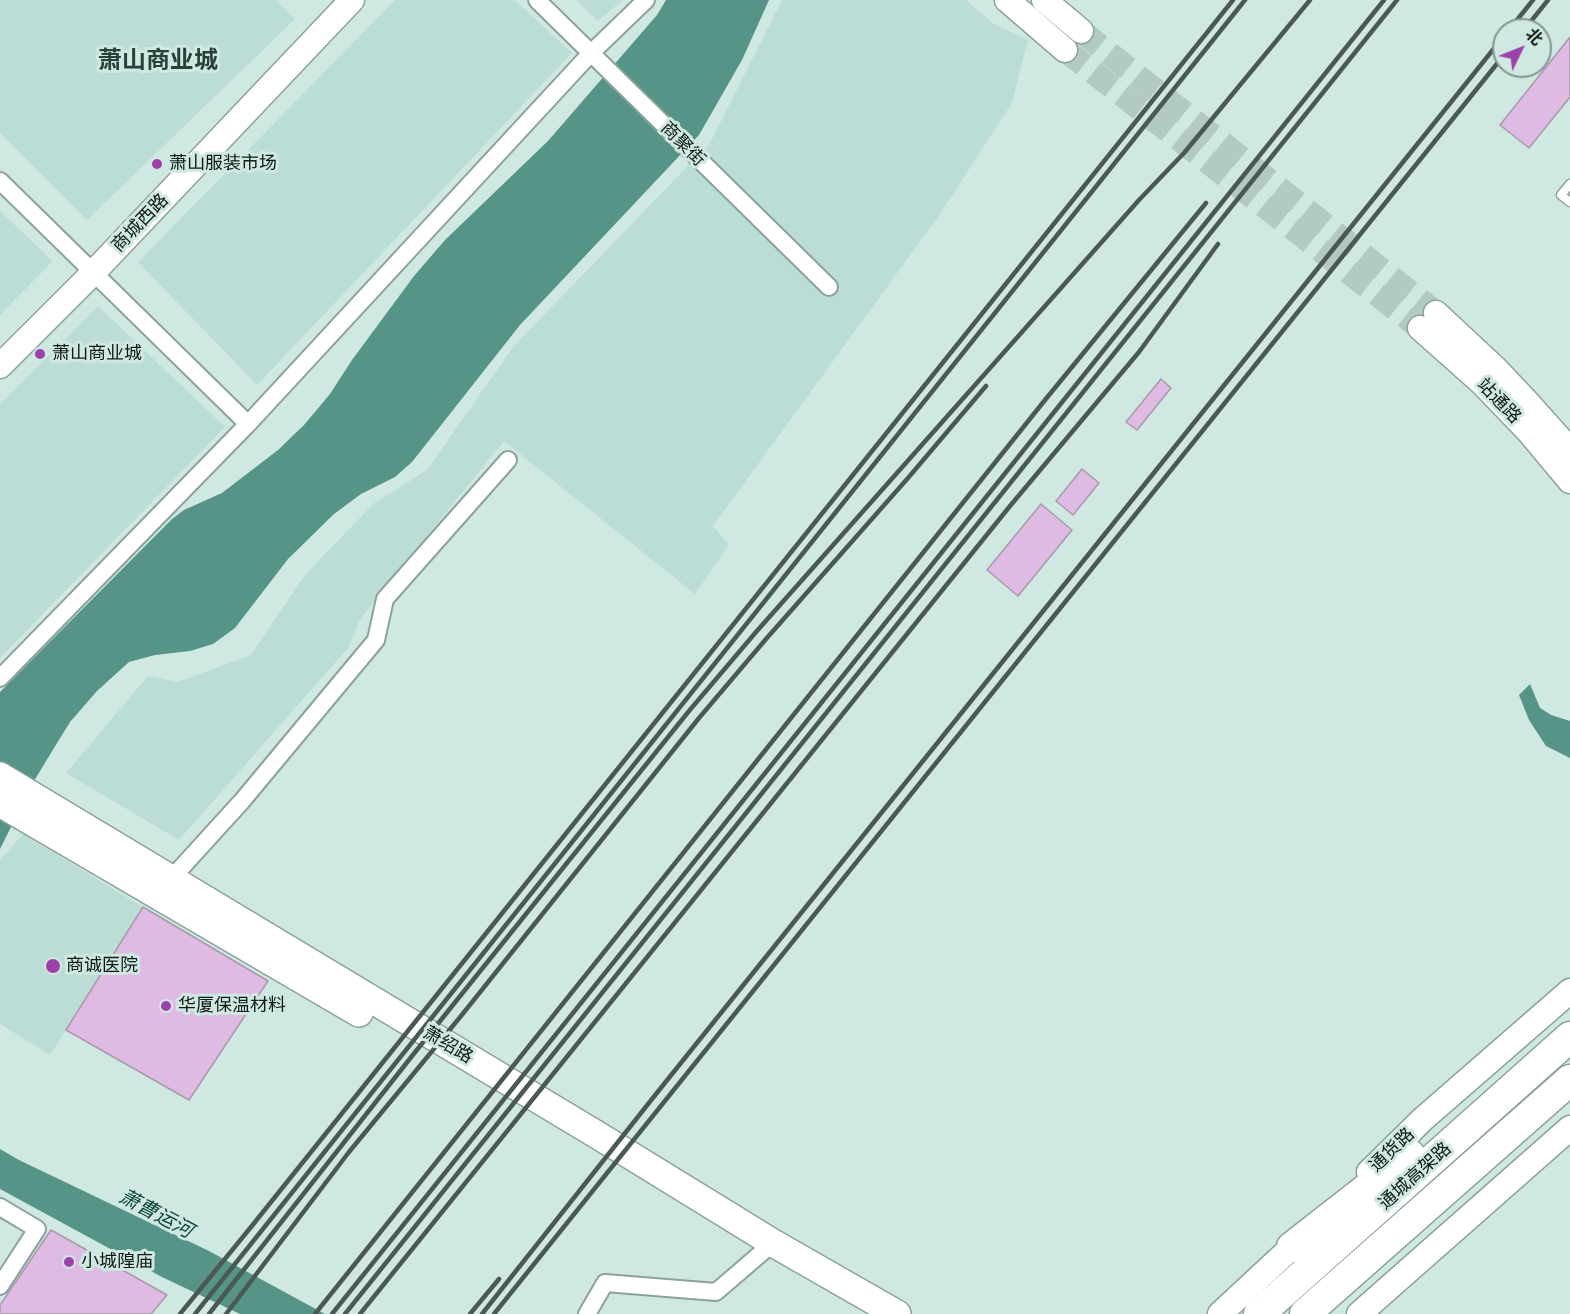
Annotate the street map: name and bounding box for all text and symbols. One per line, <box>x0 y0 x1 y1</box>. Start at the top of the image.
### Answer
north arrow <box>1492 18 1552 78</box>
text: 北 <box>1522 26 1545 48</box>
district label: 萧山商业城 <box>98 47 218 75</box>
street label: 商聚街 <box>656 117 710 171</box>
place label: 萧山服装市场 <box>169 153 277 175</box>
marker: 萧山服装市场 <box>150 157 164 171</box>
street label: 商城西路 <box>107 190 173 256</box>
place label: 萧山商业城 <box>52 343 142 365</box>
marker: 萧山商业城 <box>33 347 47 361</box>
street label: 站通路 <box>1472 374 1526 428</box>
place label: 商诚医院 <box>66 955 138 977</box>
marker: 商诚医院 <box>44 957 62 975</box>
place label: 华厦保温材料 <box>178 995 286 1017</box>
marker: 华厦保温材料 <box>159 999 173 1013</box>
street label: 萧绍路 <box>419 1022 477 1068</box>
street label: 通货路 <box>1365 1123 1419 1177</box>
street label: 通城高架路 <box>1374 1138 1456 1214</box>
water label: 萧曹运河 <box>115 1185 197 1243</box>
place label: 小城隍庙 <box>81 1251 153 1273</box>
marker: 小城隍庙 <box>62 1255 76 1269</box>

